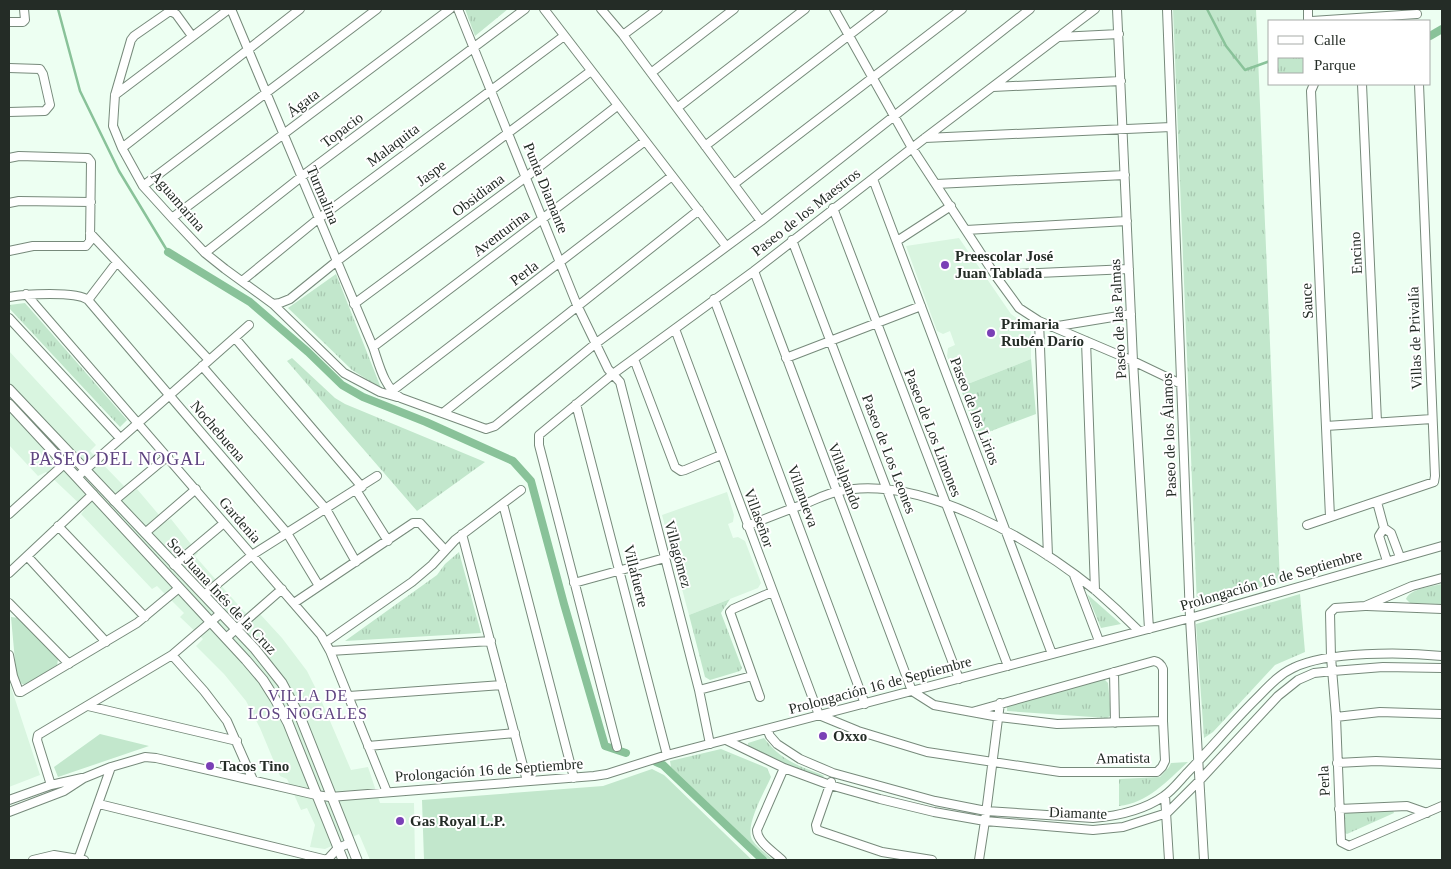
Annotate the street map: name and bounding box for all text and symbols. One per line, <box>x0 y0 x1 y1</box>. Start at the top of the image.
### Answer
legend <box>1268 20 1431 85</box>
text: Calle <box>1314 32 1346 48</box>
text: Parque <box>1314 57 1356 73</box>
street label: Ágata <box>284 86 322 120</box>
street label: Topacio <box>318 109 366 151</box>
street label: Malaquita <box>364 120 422 170</box>
street label: Punta Diamante <box>521 140 572 236</box>
street label: Jaspe <box>413 157 449 189</box>
street label: Turmalina <box>304 163 343 227</box>
street label: Paseo de los Maestros <box>749 165 863 259</box>
street label: Aguamarina <box>148 168 209 234</box>
street label: Obsidiana <box>449 170 507 220</box>
street label: Aventurina <box>470 206 533 259</box>
street label: Encino <box>1347 231 1365 275</box>
place label: Preescolar José Juan Tablada <box>955 248 1054 281</box>
street label: Perla <box>507 257 541 289</box>
street label: Paseo de las Palmas <box>1107 258 1129 380</box>
marker: Preescolar José Juan Tablada <box>939 259 951 271</box>
street label: Sauce <box>1298 282 1316 319</box>
street label: Villas de Privalía <box>1405 286 1425 390</box>
place label: Primaria Rubén Darío <box>1001 316 1084 349</box>
marker: Primaria Rubén Darío <box>985 327 997 339</box>
street label: Paseo de los Lirios <box>947 355 1003 467</box>
street label: Paseo de Los Limones <box>901 367 965 499</box>
street label: Paseo de los Álamos <box>1159 372 1179 498</box>
street label: Paseo de Los Leones <box>859 392 919 516</box>
street label: Nochebuena <box>187 397 249 465</box>
street label: Villalpando <box>825 440 865 512</box>
district label: PASEO DEL NOGAL <box>30 449 206 469</box>
street label: Villanueva <box>784 463 822 530</box>
street label: Villaseñor <box>741 486 777 550</box>
street label: Gardenia <box>216 494 264 546</box>
street label: Villagómez <box>661 519 695 590</box>
street label: Sor Juana Inés de la Cruz <box>164 535 280 658</box>
street label: Villafuerte <box>620 543 652 609</box>
street label: Prolongación 16 de Septiembre <box>1178 546 1364 614</box>
street label: Prolongación 16 de Septiembre <box>787 653 974 717</box>
district label: VILLA DE LOS NOGALES <box>248 687 368 722</box>
place label: Oxxo <box>833 728 867 744</box>
marker: Oxxo <box>817 730 829 742</box>
street label: Amatista <box>1096 750 1151 766</box>
street label: Prolongación 16 de Septiembre <box>394 755 584 785</box>
place label: Tacos Tino <box>220 758 289 774</box>
marker: Tacos Tino <box>204 760 216 772</box>
street label: Perla <box>1315 765 1333 797</box>
street label: Diamante <box>1049 804 1108 822</box>
place label: Gas Royal L.P. <box>410 813 506 829</box>
marker: Gas Royal L.P. <box>394 815 406 827</box>

